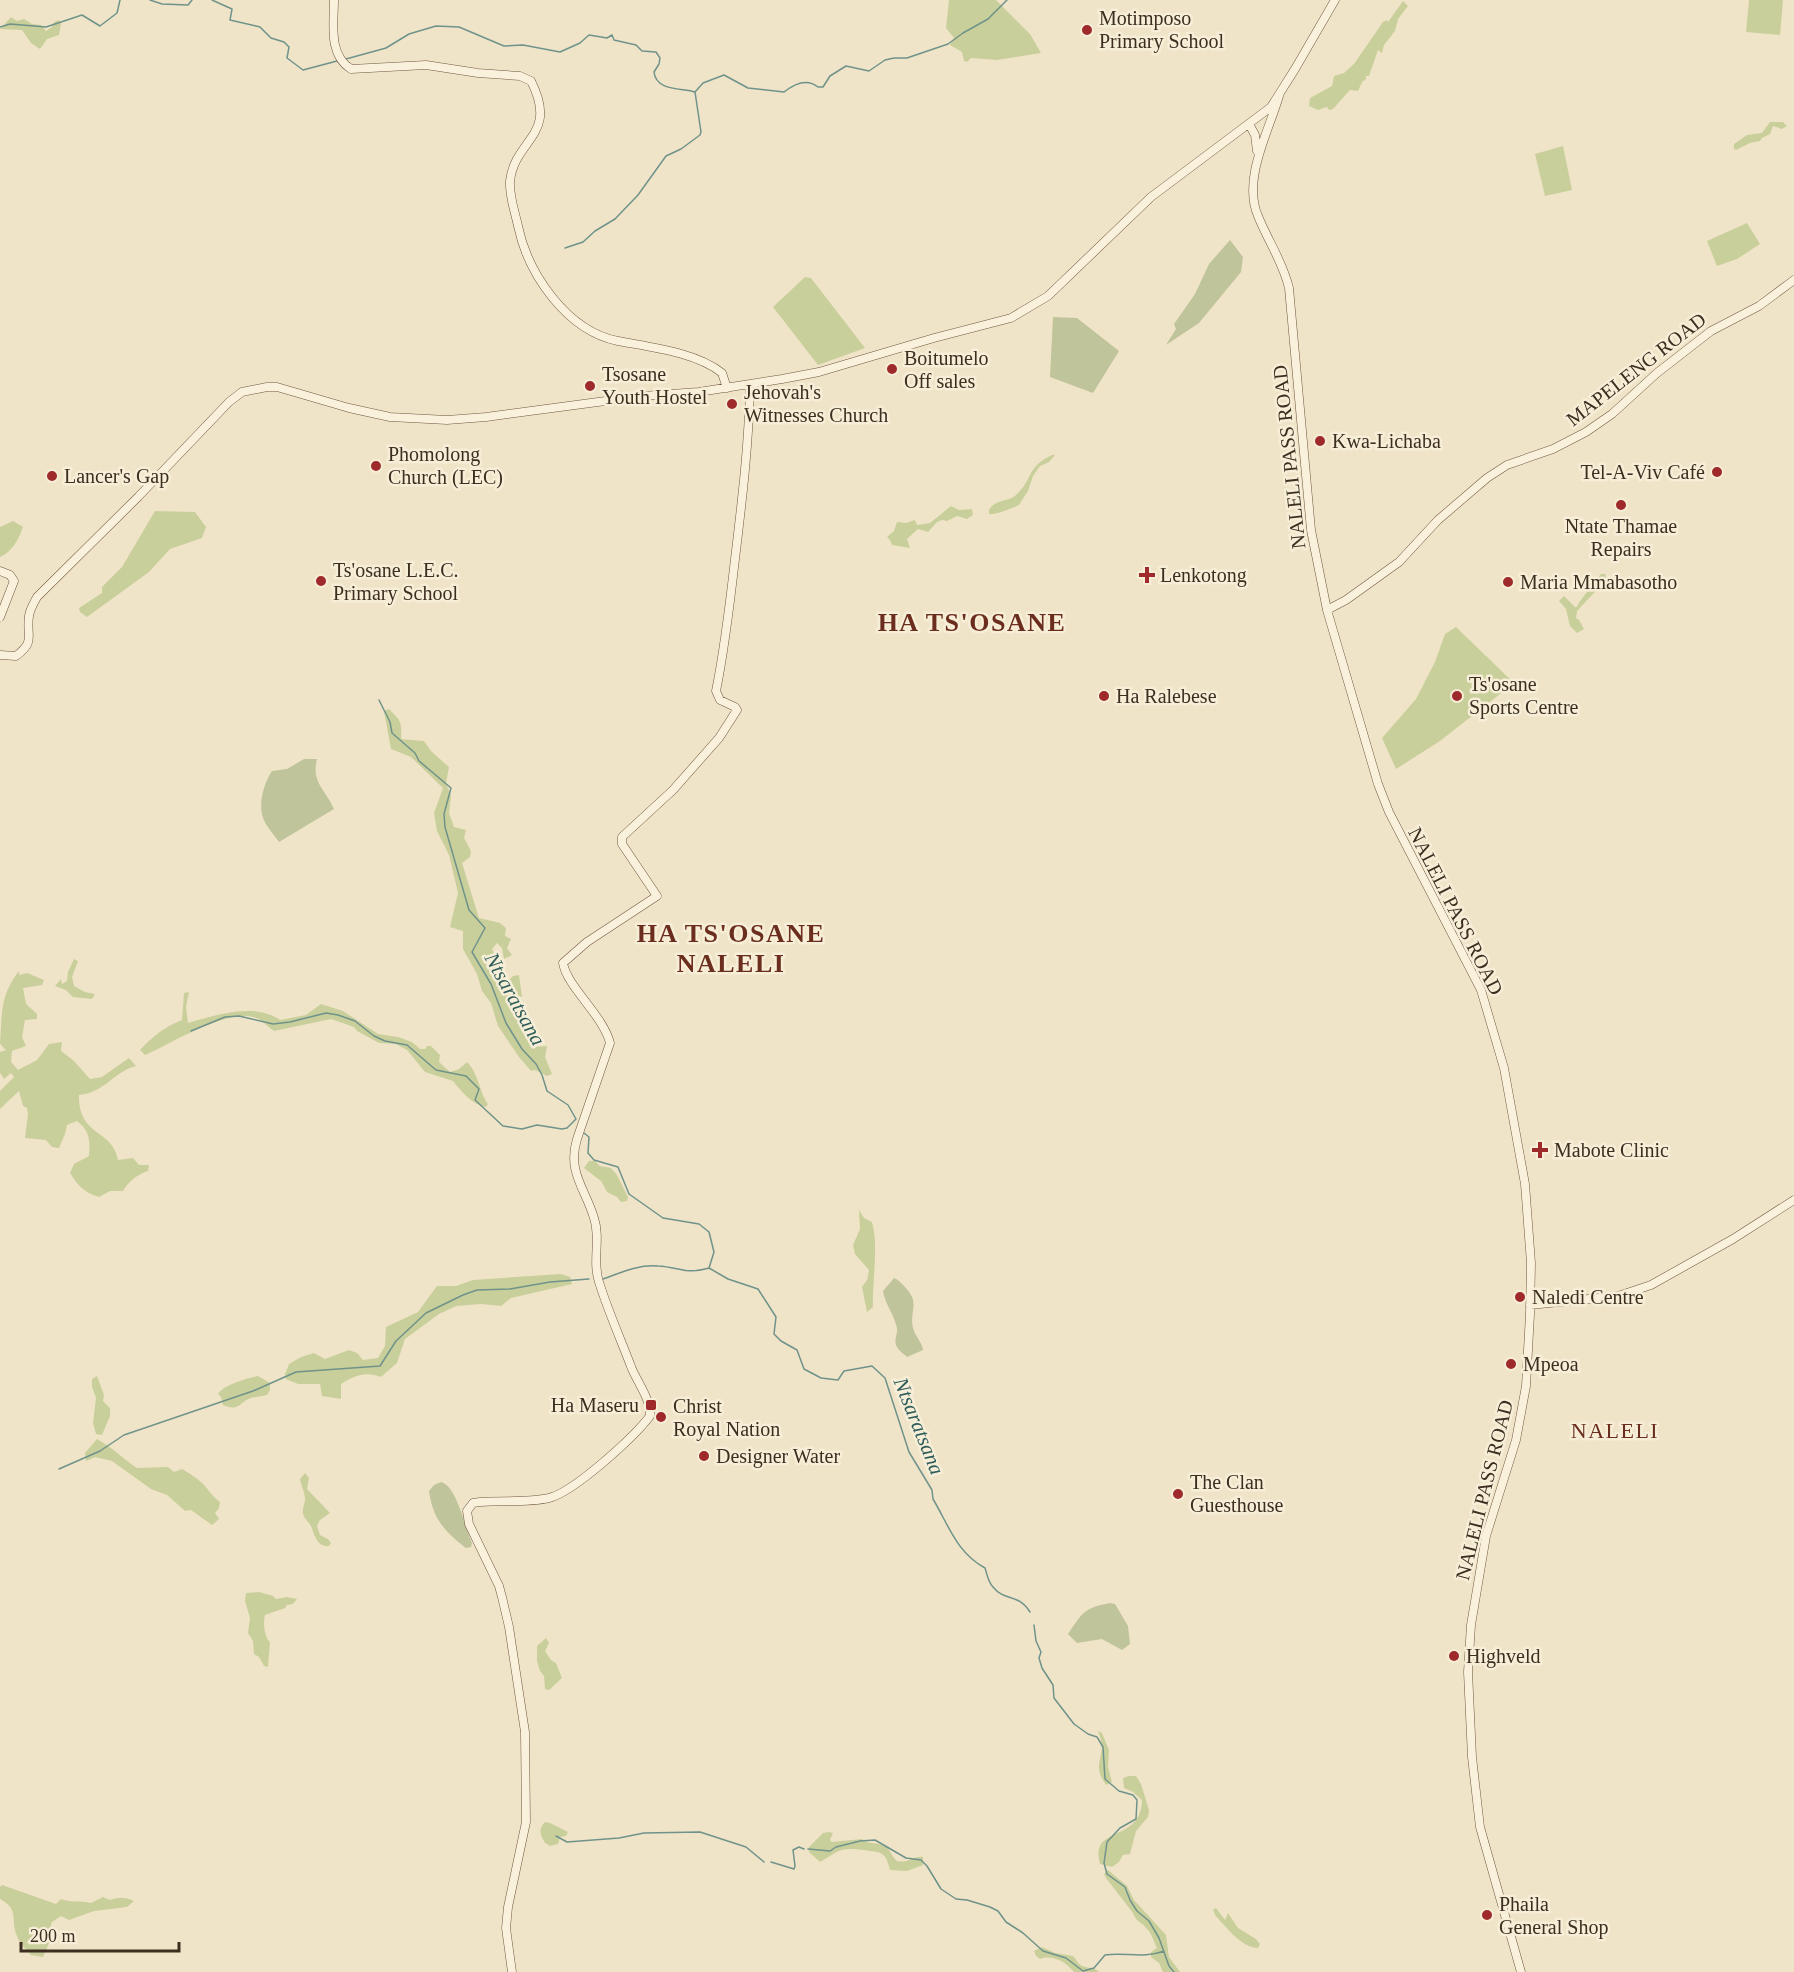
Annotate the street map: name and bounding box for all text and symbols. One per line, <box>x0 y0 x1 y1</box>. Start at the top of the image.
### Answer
place label: Motimposo Primary School <box>1099 7 1224 53</box>
marker: Motimposo Primary School <box>1080 23 1094 37</box>
street label: MAPELENG ROAD <box>1562 308 1710 430</box>
place label: Boitumelo Off sales <box>904 347 988 392</box>
marker: Boitumelo Off sales <box>885 362 899 376</box>
place label: Tsosane Youth Hostel <box>602 363 708 408</box>
street label: NALELI PASS ROAD <box>1268 364 1310 550</box>
marker: Tsosane Youth Hostel <box>583 379 597 393</box>
place label: Jehovah's Witnesses Church <box>744 381 888 426</box>
marker: Jehovah's Witnesses Church <box>725 397 739 411</box>
place label: Kwa-Lichaba <box>1332 430 1441 452</box>
marker: Kwa-Lichaba <box>1313 434 1327 448</box>
place label: Phomolong Church (LEC) <box>388 443 503 489</box>
marker: Phomolong Church (LEC) <box>369 459 383 473</box>
place label: Tel-A-Viv Café <box>1580 461 1705 483</box>
place label: Lancer's Gap <box>64 465 169 488</box>
marker: Tel-A-Viv Café <box>1710 465 1724 479</box>
marker: Lancer's Gap <box>45 469 59 483</box>
marker: Ntate Thamae Repairs <box>1614 498 1628 512</box>
place label: Ntate Thamae Repairs <box>1565 515 1677 561</box>
place label: Ts'osane L.E.C. Primary School <box>333 559 459 605</box>
place label: Lenkotong <box>1160 564 1247 587</box>
marker: Lenkotong <box>1138 566 1156 584</box>
place label: Maria Mmabasotho <box>1520 571 1677 593</box>
marker: Ts'osane L.E.C. Primary School <box>314 574 328 588</box>
marker: Maria Mmabasotho <box>1501 575 1515 589</box>
district label: HA TS'OSANE <box>878 608 1066 637</box>
place label: Ts'osane Sports Centre <box>1469 673 1579 719</box>
place label: Ha Ralebese <box>1116 685 1217 707</box>
marker: Ha Ralebese <box>1097 689 1111 703</box>
marker: Ts'osane Sports Centre <box>1450 689 1464 703</box>
street label: NALELI PASS ROAD <box>1404 824 1508 998</box>
district label: HA TS'OSANE NALELI <box>637 919 825 978</box>
water label: Ntsaratsana <box>479 947 550 1050</box>
place label: Mabote Clinic <box>1554 1139 1669 1161</box>
marker: Mabote Clinic <box>1531 1141 1549 1159</box>
place label: Naledi Centre <box>1532 1286 1644 1308</box>
marker: Naledi Centre <box>1513 1290 1527 1304</box>
place label: Mpeoa <box>1523 1353 1579 1376</box>
marker: Mpeoa <box>1504 1357 1518 1371</box>
water label: Ntsaratsana <box>888 1373 949 1478</box>
place label: Ha Maseru <box>551 1394 639 1416</box>
place label: Christ Royal Nation <box>673 1395 780 1441</box>
marker: Ha Maseru <box>644 1398 658 1412</box>
street label: NALELI PASS ROAD <box>1451 1398 1517 1582</box>
marker: Christ Royal Nation <box>654 1410 668 1424</box>
district label: NALELI <box>1571 1418 1659 1443</box>
place label: Designer Water <box>716 1445 840 1468</box>
marker: Designer Water <box>697 1449 711 1463</box>
place label: The Clan Guesthouse <box>1190 1471 1283 1516</box>
marker: The Clan Guesthouse <box>1171 1487 1185 1501</box>
place label: Highveld <box>1466 1645 1540 1668</box>
marker: Highveld <box>1447 1649 1461 1663</box>
place label: Phaila General Shop <box>1499 1893 1608 1939</box>
marker: Phaila General Shop <box>1480 1908 1494 1922</box>
scale bar <box>21 1915 178 1953</box>
text: 200 m <box>30 1926 76 1946</box>

